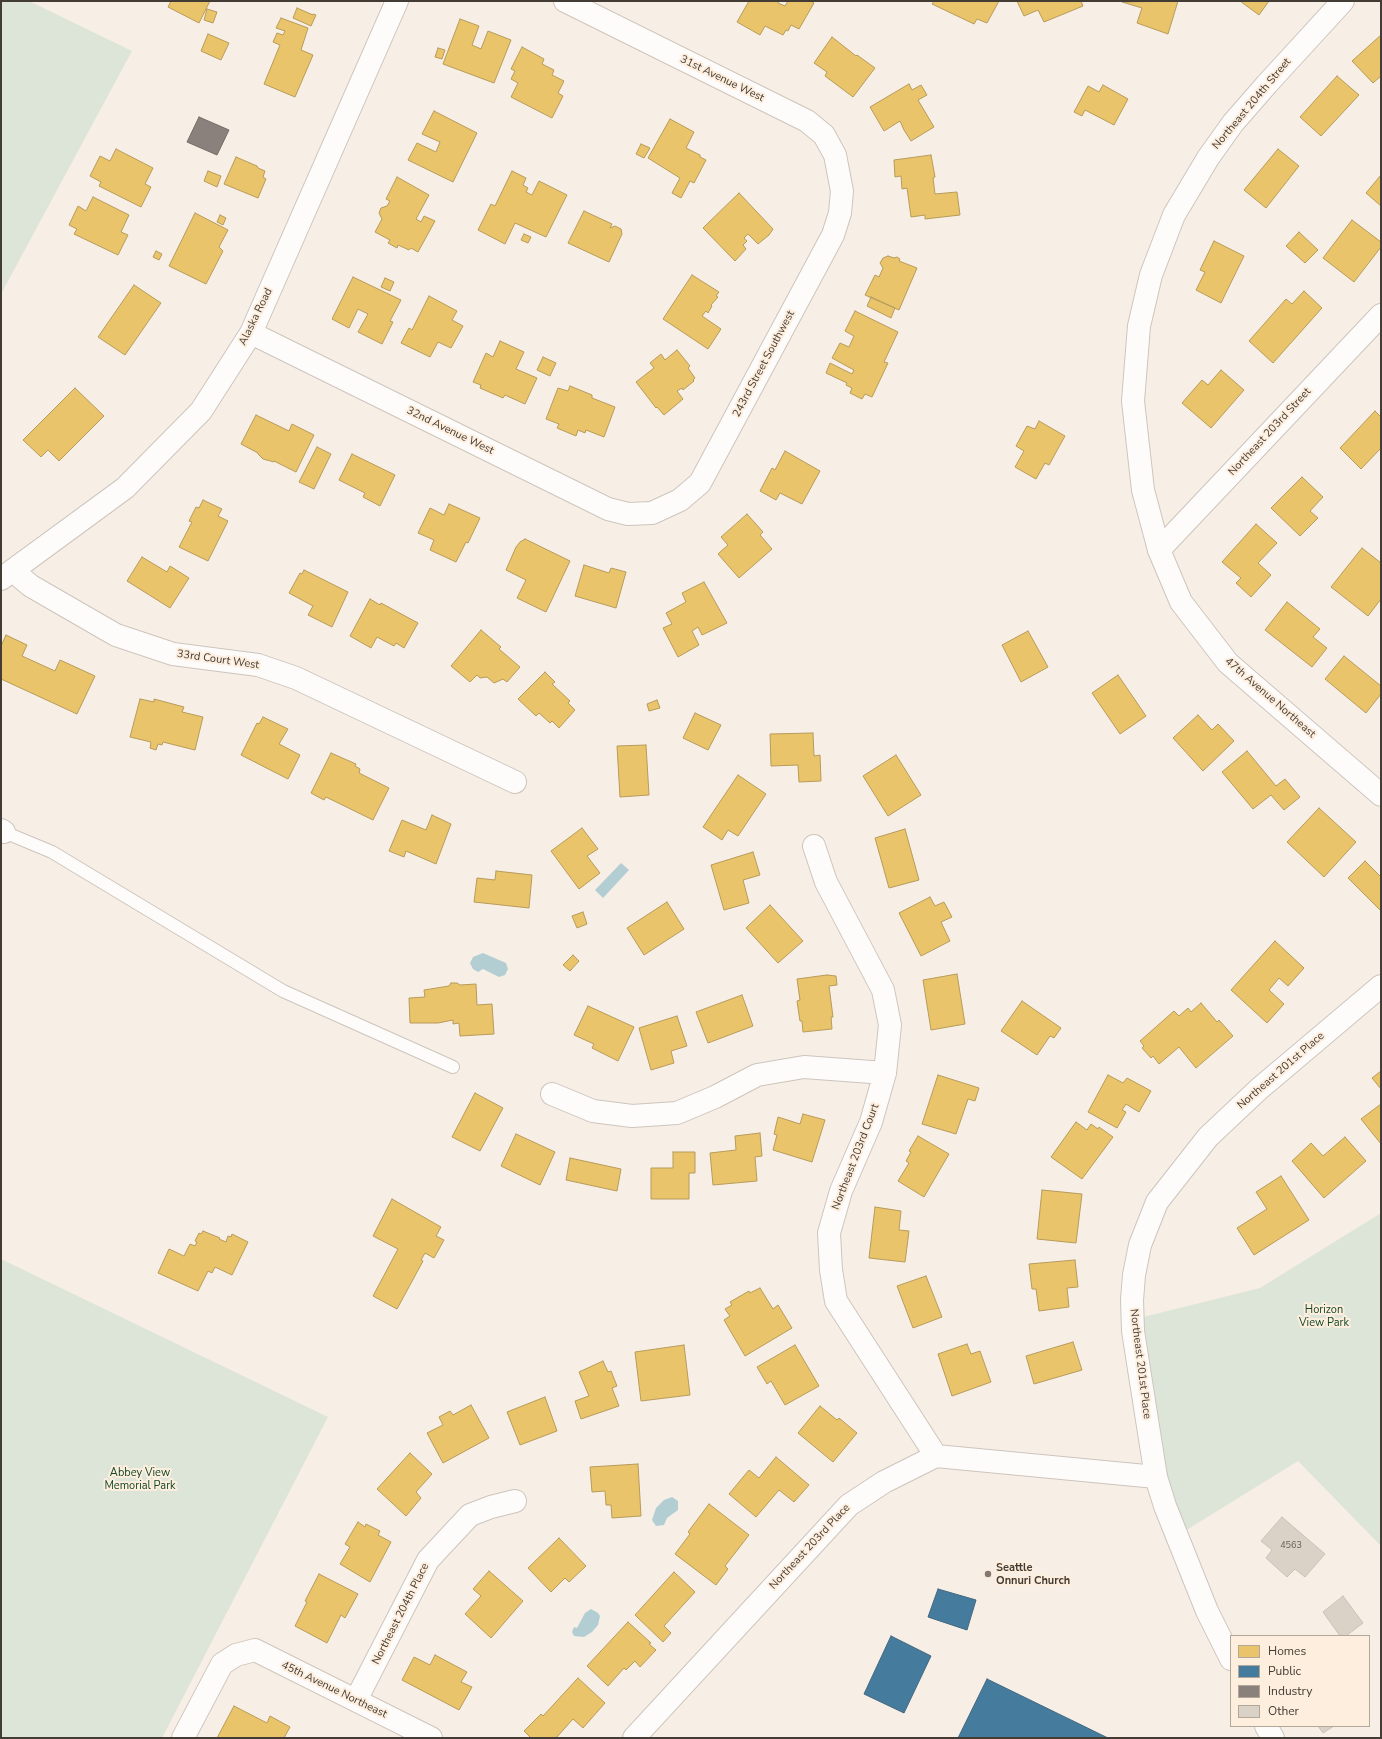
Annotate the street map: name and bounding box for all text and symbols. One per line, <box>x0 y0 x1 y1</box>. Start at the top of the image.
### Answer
street label: 31st Avenue West <box>678 53 766 105</box>
street label: Northeast 204th Street <box>1210 56 1294 152</box>
street label: Alaska Road <box>236 286 276 348</box>
street label: 243rd Street Southwest <box>730 308 798 420</box>
street label: Northeast 203rd Street <box>1226 385 1314 479</box>
street label: 32nd Avenue West <box>404 404 496 458</box>
street label: 33rd Court West <box>176 648 260 672</box>
street label: 47th Avenue Northeast <box>1222 655 1318 741</box>
street label: Northeast 201st Place <box>1235 1030 1327 1112</box>
street label: Northeast 203rd Court <box>830 1102 882 1212</box>
park label: Horizon View Park <box>1299 1303 1349 1329</box>
street label: Northeast 201st Place <box>1127 1308 1153 1420</box>
park label: Abbey View Memorial Park <box>104 1466 176 1492</box>
street label: Northeast 203rd Place <box>767 1502 853 1592</box>
house number: 4563 <box>1280 1541 1302 1551</box>
street label: Northeast 204th Place <box>370 1561 432 1667</box>
place label: Seattle Onnuri Church <box>996 1561 1070 1587</box>
marker: Seattle Onnuri Church <box>983 1569 993 1579</box>
legend <box>1230 1635 1370 1727</box>
text: Homes <box>1268 1643 1306 1659</box>
street label: 45th Avenue Northeast <box>279 1659 389 1721</box>
text: Public <box>1268 1663 1301 1679</box>
text: Industry <box>1268 1683 1312 1699</box>
text: Other <box>1268 1703 1299 1719</box>

